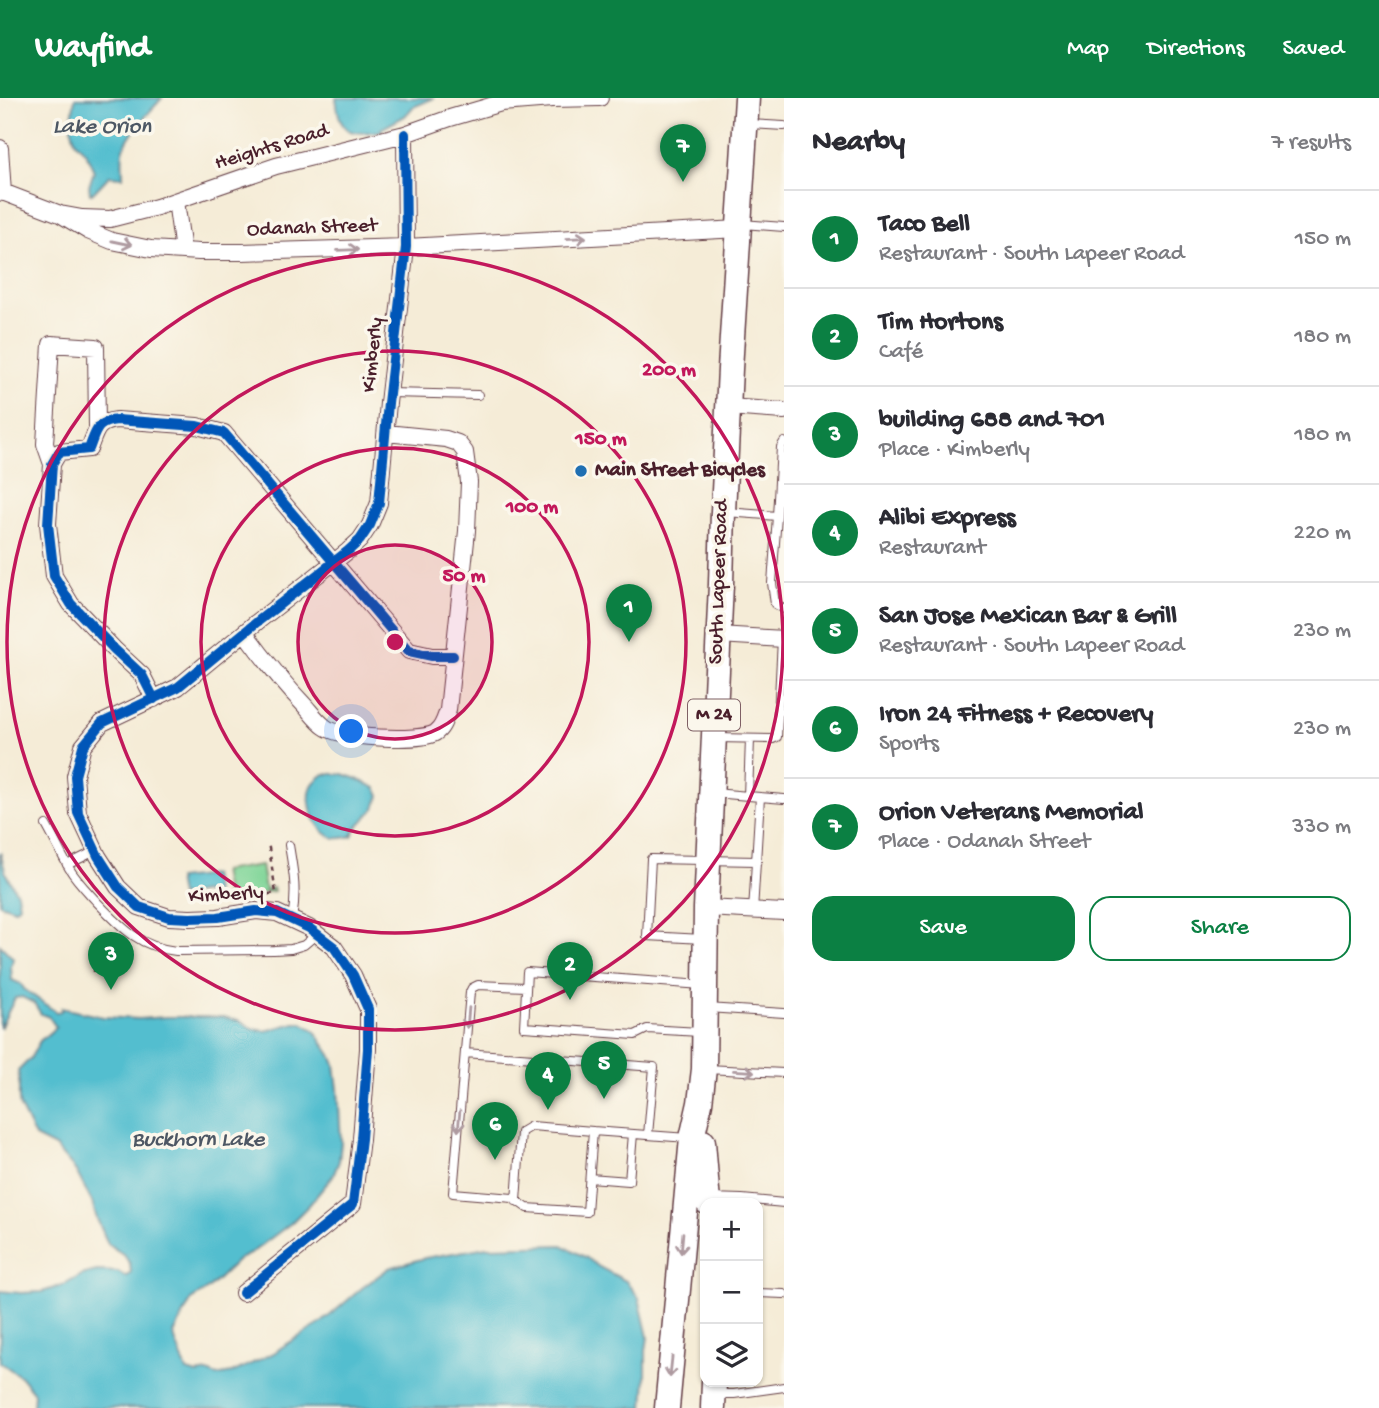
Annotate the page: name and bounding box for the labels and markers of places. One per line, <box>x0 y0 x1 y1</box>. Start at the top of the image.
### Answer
pin: 7 <box>660 124 706 182</box>
place label: Main Street Bicycles <box>595 459 766 484</box>
marker: Main Street Bicycles <box>573 463 589 479</box>
pin: 1 <box>606 584 652 642</box>
centre of rings <box>383 630 407 654</box>
pin: 3 <box>88 932 134 990</box>
pin: 2 <box>547 942 593 1000</box>
pin: 5 <box>581 1041 627 1099</box>
pin: 4 <box>525 1052 571 1110</box>
pin: 6 <box>472 1102 518 1160</box>

